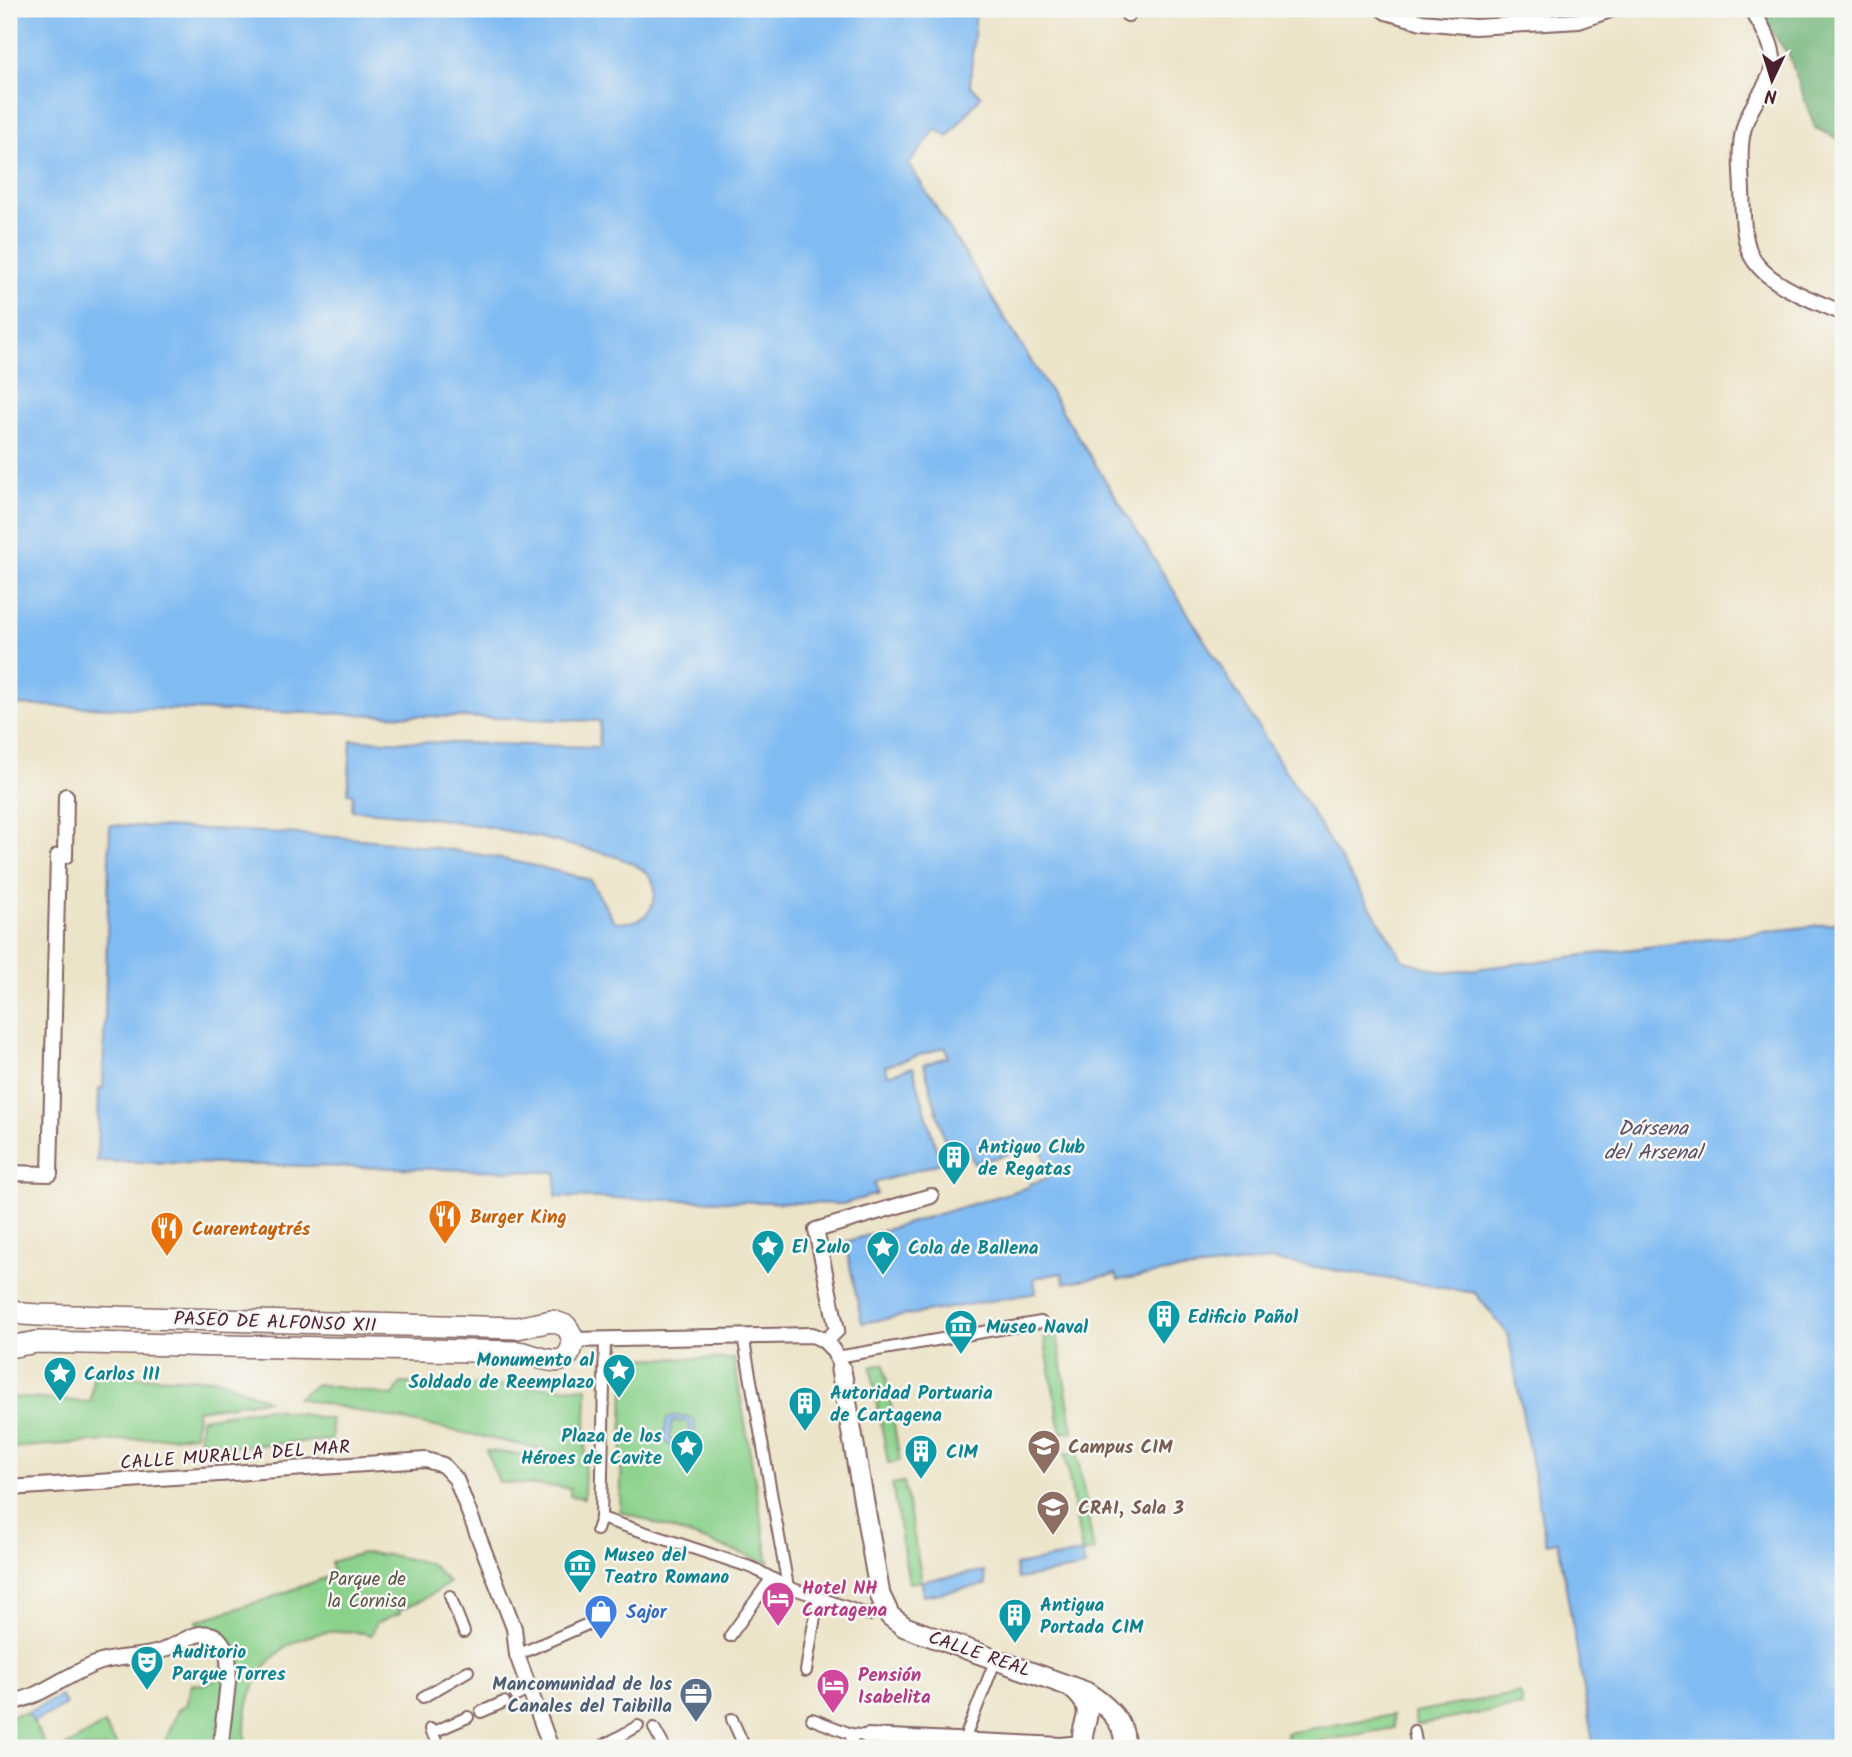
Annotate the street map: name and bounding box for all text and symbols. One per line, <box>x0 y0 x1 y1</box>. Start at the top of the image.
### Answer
north arrow <box>1736 46 1806 116</box>
text: N <box>1764 80 1778 110</box>
water label: Dársena del Arsenal <box>1604 1113 1706 1170</box>
place label: Antiguo Club de Regatas <box>978 1133 1085 1185</box>
building icon: Antiguo Club de Regatas <box>935 1138 973 1187</box>
restaurant icon: Burger King <box>426 1197 464 1246</box>
place label: Burger King <box>470 1203 567 1233</box>
restaurant icon: Cuarentaytrés <box>148 1209 186 1258</box>
place label: Cuarentaytrés <box>192 1215 311 1245</box>
place icon: El Zulo <box>749 1227 787 1276</box>
place icon: Cola de Ballena <box>864 1228 902 1277</box>
place label: El Zulo <box>792 1233 850 1263</box>
place label: Cola de Ballena <box>908 1234 1039 1264</box>
building icon: Edificio Pañol <box>1145 1297 1183 1346</box>
place label: Edificio Pañol <box>1188 1303 1299 1333</box>
street label: PASEO DE ALFONSO XII <box>173 1304 377 1342</box>
museum icon: Museo Naval <box>942 1307 980 1356</box>
place label: Museo Naval <box>986 1313 1089 1343</box>
place label: Monumento al Soldado de Reemplazo <box>409 1346 595 1398</box>
place icon: Monumento al Soldado de Reemplazo <box>600 1351 638 1400</box>
place icon: Carlos III <box>41 1354 79 1403</box>
place label: Carlos III <box>84 1360 160 1390</box>
place label: Autoridad Portuaria de Cartagena <box>830 1379 993 1431</box>
building icon: Autoridad Portuaria de Cartagena <box>786 1384 824 1433</box>
place label: Plaza de los Héroes de Cavite <box>521 1422 662 1474</box>
place icon: Plaza de los Héroes de Cavite <box>668 1427 706 1476</box>
school or university icon: Campus CIM <box>1025 1427 1063 1476</box>
building icon: CIM <box>902 1432 940 1481</box>
street label: CALLE MURALLA DEL MAR <box>119 1433 351 1479</box>
place label: Campus CIM <box>1068 1433 1173 1463</box>
place label: CIM <box>946 1438 979 1468</box>
school or university icon: CRAI, Sala 3 <box>1034 1488 1072 1537</box>
place label: CRAI, Sala 3 <box>1078 1494 1184 1524</box>
place label: Museo del Teatro Romano <box>604 1541 730 1593</box>
museum icon: Museo del Teatro Romano <box>561 1546 599 1595</box>
park label: Parque de la Cornisa <box>327 1565 407 1617</box>
place label: Hotel NH Cartagena <box>802 1574 887 1626</box>
hotel icon: Hotel NH Cartagena <box>759 1579 797 1628</box>
place label: Antigua Portada CIM <box>1040 1591 1144 1643</box>
shop icon: Sajor <box>582 1592 620 1641</box>
building icon: Antigua Portada CIM <box>996 1596 1034 1645</box>
place label: Sajor <box>626 1598 668 1628</box>
street label: CALLE REAL <box>924 1623 1035 1686</box>
place label: Auditorio Parque Torres <box>172 1638 286 1690</box>
theatre icon: Auditorio Parque Torres <box>128 1643 166 1692</box>
place label: Pensión Isabelita <box>858 1661 931 1713</box>
hotel icon: Pensión Isabelita <box>814 1666 852 1715</box>
place label: Mancomunidad de los Canales del Taibilla <box>492 1670 672 1722</box>
office icon: Mancomunidad de los Canales del Taibilla <box>677 1675 715 1724</box>

